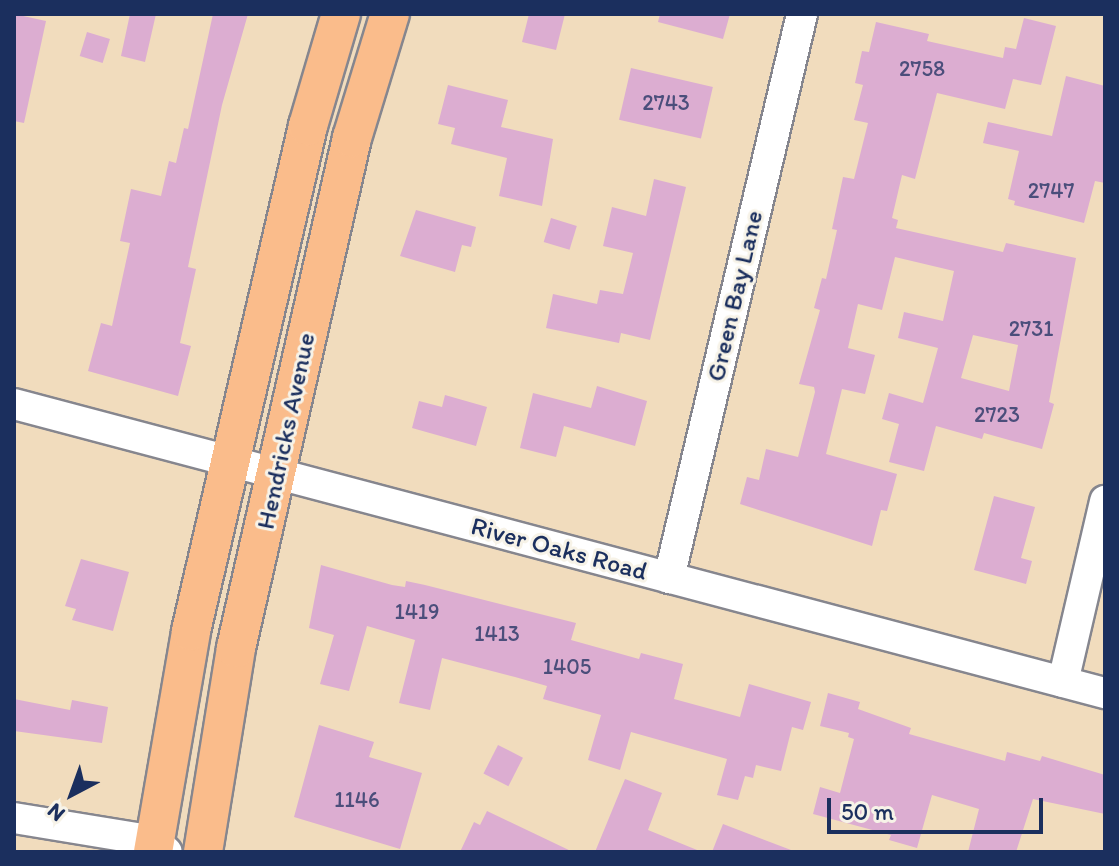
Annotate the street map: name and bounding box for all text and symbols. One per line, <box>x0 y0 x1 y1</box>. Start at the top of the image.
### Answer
house number: 2758 <box>899 56 945 82</box>
house number: 2743 <box>642 90 690 116</box>
house number: 2747 <box>1028 178 1074 204</box>
street label: Green Bay Lane <box>700 207 770 385</box>
house number: 2731 <box>1009 316 1053 342</box>
street label: Hendricks Avenue <box>250 330 322 532</box>
house number: 2723 <box>974 402 1020 428</box>
street label: River Oaks Road <box>467 510 651 588</box>
house number: 1419 <box>394 599 440 625</box>
house number: 1413 <box>474 621 520 647</box>
house number: 1405 <box>543 654 591 680</box>
north arrow <box>32 754 112 834</box>
scale bar <box>831 782 1047 832</box>
house number: 1146 <box>334 787 380 813</box>
text: N <box>41 797 70 828</box>
text: 50 m <box>841 797 894 826</box>

